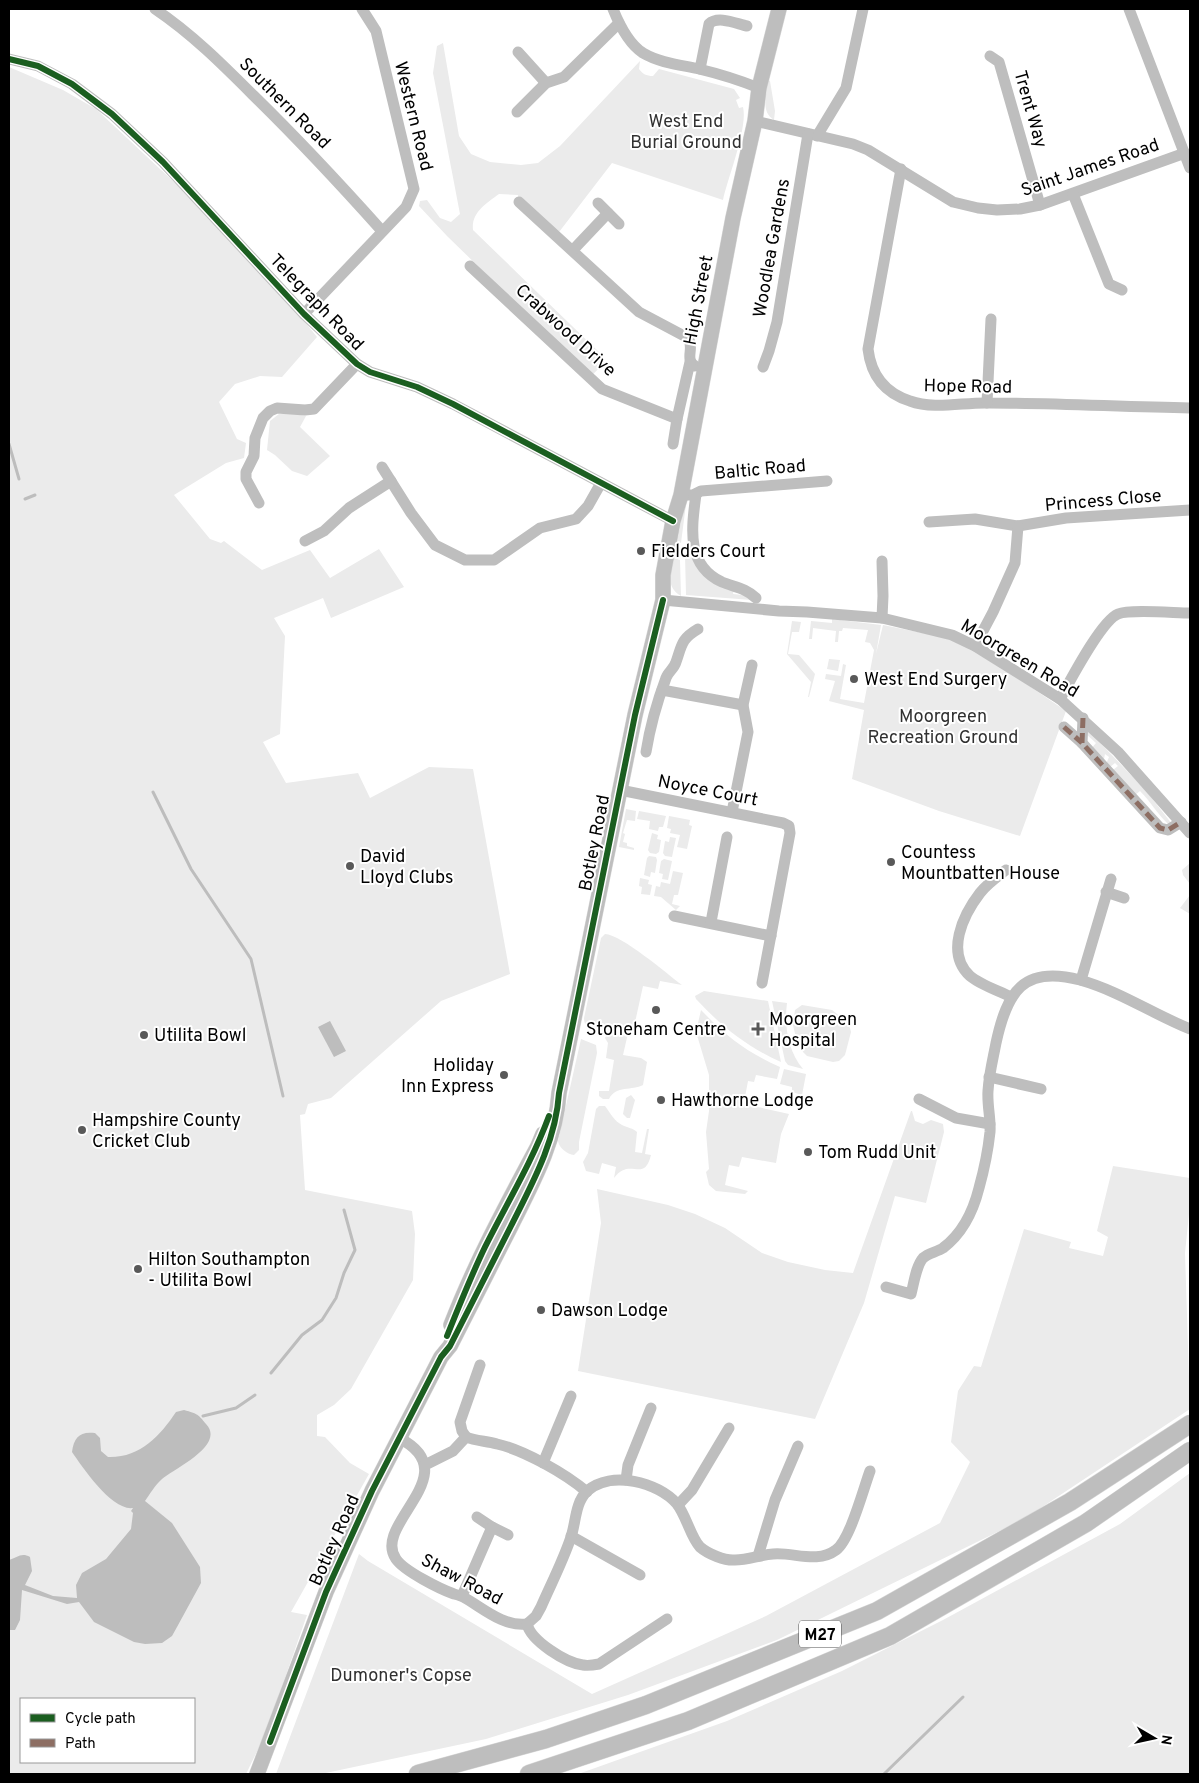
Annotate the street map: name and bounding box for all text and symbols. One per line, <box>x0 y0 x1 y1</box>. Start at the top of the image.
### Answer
street label: Southern Road <box>233 53 335 155</box>
street label: Western Road <box>388 59 437 173</box>
street label: Trent Way <box>1008 68 1052 151</box>
park label: West End Burial Ground <box>630 111 742 155</box>
street label: Saint James Road <box>1018 134 1163 203</box>
street label: Woodlea Gardens <box>749 177 796 320</box>
street label: Telegraph Road <box>264 250 368 356</box>
street label: High Street <box>679 253 719 347</box>
street label: Crabwood Drive <box>510 280 620 383</box>
street label: Hope Road <box>923 375 1012 400</box>
street label: Baltic Road <box>713 455 807 486</box>
street label: Princess Close <box>1044 485 1162 518</box>
place label: Fielders Court <box>651 541 766 564</box>
marker: Fielders Court <box>635 545 647 557</box>
street label: Moorgreen Road <box>956 615 1083 704</box>
place label: West End Surgery <box>864 669 1007 692</box>
marker: West End Surgery <box>848 673 860 685</box>
park label: Moorgreen Recreation Ground <box>867 706 1019 750</box>
street label: Noyce Court <box>656 771 760 812</box>
street label: Botley Road <box>575 793 616 893</box>
place label: Countess Mountbatten House <box>901 842 1060 886</box>
place label: David Lloyd Clubs <box>360 846 453 890</box>
marker: Countess Mountbatten House <box>885 856 897 868</box>
marker: David Lloyd Clubs <box>344 860 356 872</box>
marker: Stoneham Centre <box>650 1004 662 1016</box>
place label: Moorgreen Hospital <box>769 1009 857 1053</box>
place label: Stoneham Centre <box>586 1019 726 1042</box>
marker: Moorgreen Hospital <box>751 1022 765 1036</box>
place label: Utilita Bowl <box>154 1025 246 1048</box>
marker: Utilita Bowl <box>138 1029 150 1041</box>
place label: Holiday Inn Express <box>401 1055 494 1099</box>
marker: Holiday Inn Express <box>498 1069 510 1081</box>
place label: Hawthorne Lodge <box>671 1090 814 1113</box>
marker: Hawthorne Lodge <box>655 1094 667 1106</box>
place label: Hampshire County Cricket Club <box>92 1110 241 1154</box>
marker: Hampshire County Cricket Club <box>76 1124 88 1136</box>
place label: Tom Rudd Unit <box>818 1142 936 1165</box>
marker: Tom Rudd Unit <box>802 1146 814 1158</box>
place label: Hilton Southampton - Utilita Bowl <box>148 1249 310 1293</box>
marker: Hilton Southampton - Utilita Bowl <box>132 1263 144 1275</box>
place label: Dawson Lodge <box>551 1300 668 1323</box>
marker: Dawson Lodge <box>535 1304 547 1316</box>
street label: Botley Road <box>305 1491 366 1590</box>
street label: Shaw Road <box>417 1549 506 1611</box>
road number: M27 <box>799 1620 841 1648</box>
park label: Dumoner's Copse <box>330 1665 472 1688</box>
legend <box>20 1698 195 1763</box>
text: Cycle path <box>65 1710 136 1729</box>
north arrow <box>1129 1713 1179 1763</box>
text: N <box>1156 1733 1175 1746</box>
text: Path <box>65 1735 96 1754</box>

